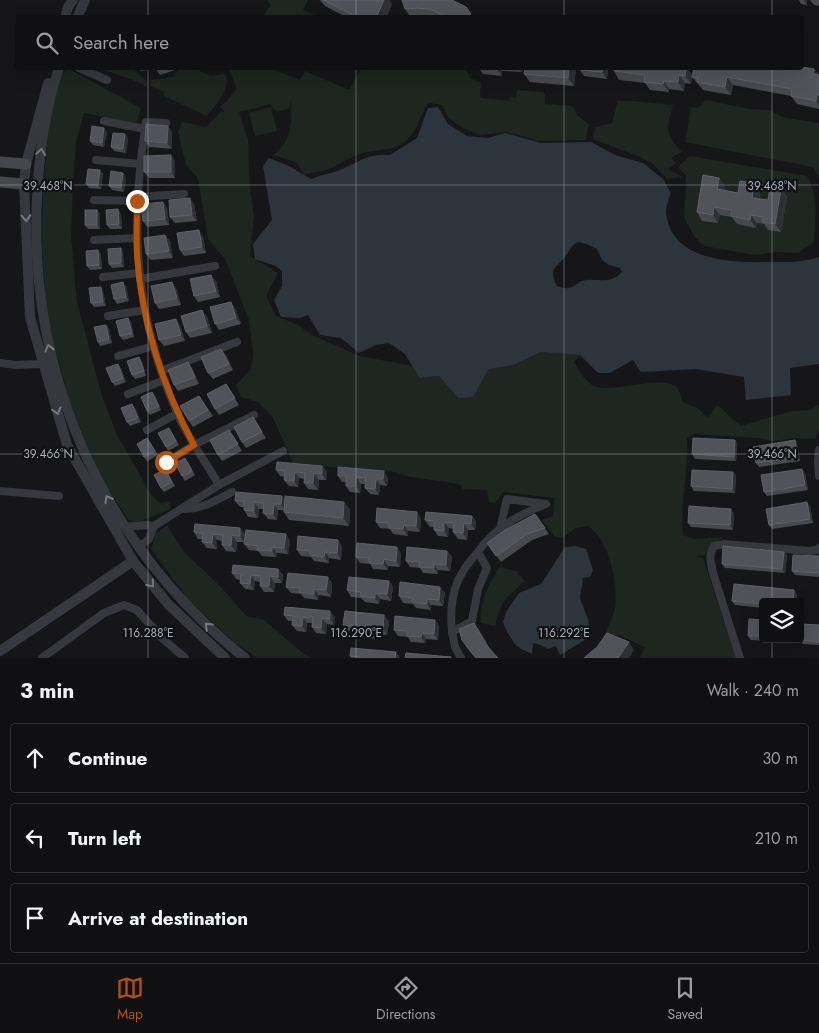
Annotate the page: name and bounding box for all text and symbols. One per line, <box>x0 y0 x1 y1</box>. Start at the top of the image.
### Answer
search box <box>15 15 804 70</box>
icon: search <box>33 29 61 57</box>
text: Search here <box>73 29 169 56</box>
one-way arrow <box>35 148 46 156</box>
text: 39.468°N <box>23 177 73 195</box>
text: 39.468°N <box>747 177 797 195</box>
route end <box>126 190 149 213</box>
one-way arrow <box>20 214 31 222</box>
one-way arrow <box>44 344 55 353</box>
one-way arrow <box>51 407 62 416</box>
text: 39.466°N <box>23 445 73 463</box>
text: 39.466°N <box>747 445 797 463</box>
route start <box>155 451 178 474</box>
one-way arrow <box>104 495 114 504</box>
one-way arrow <box>145 578 154 587</box>
map controls <box>759 598 804 643</box>
button: layers <box>759 598 804 643</box>
one-way arrow <box>205 623 214 632</box>
text: 116.288°E <box>122 624 174 642</box>
text: 116.290°E <box>330 624 382 642</box>
text: 116.292°E <box>538 624 590 642</box>
text: 3 min <box>20 676 74 706</box>
text: Walk · 240 m <box>707 679 799 702</box>
icon: ahead <box>21 744 49 772</box>
text: Continue <box>68 745 147 772</box>
text: 30 m <box>762 747 798 770</box>
icon: left <box>21 824 49 852</box>
text: Turn left <box>68 825 141 852</box>
text: 210 m <box>755 827 798 850</box>
icon: arrive <box>21 904 49 932</box>
text: Arrive at destination <box>68 905 248 932</box>
tab: Map <box>116 974 144 1024</box>
tab: Directions <box>376 974 435 1024</box>
tab: Saved <box>667 974 703 1024</box>

